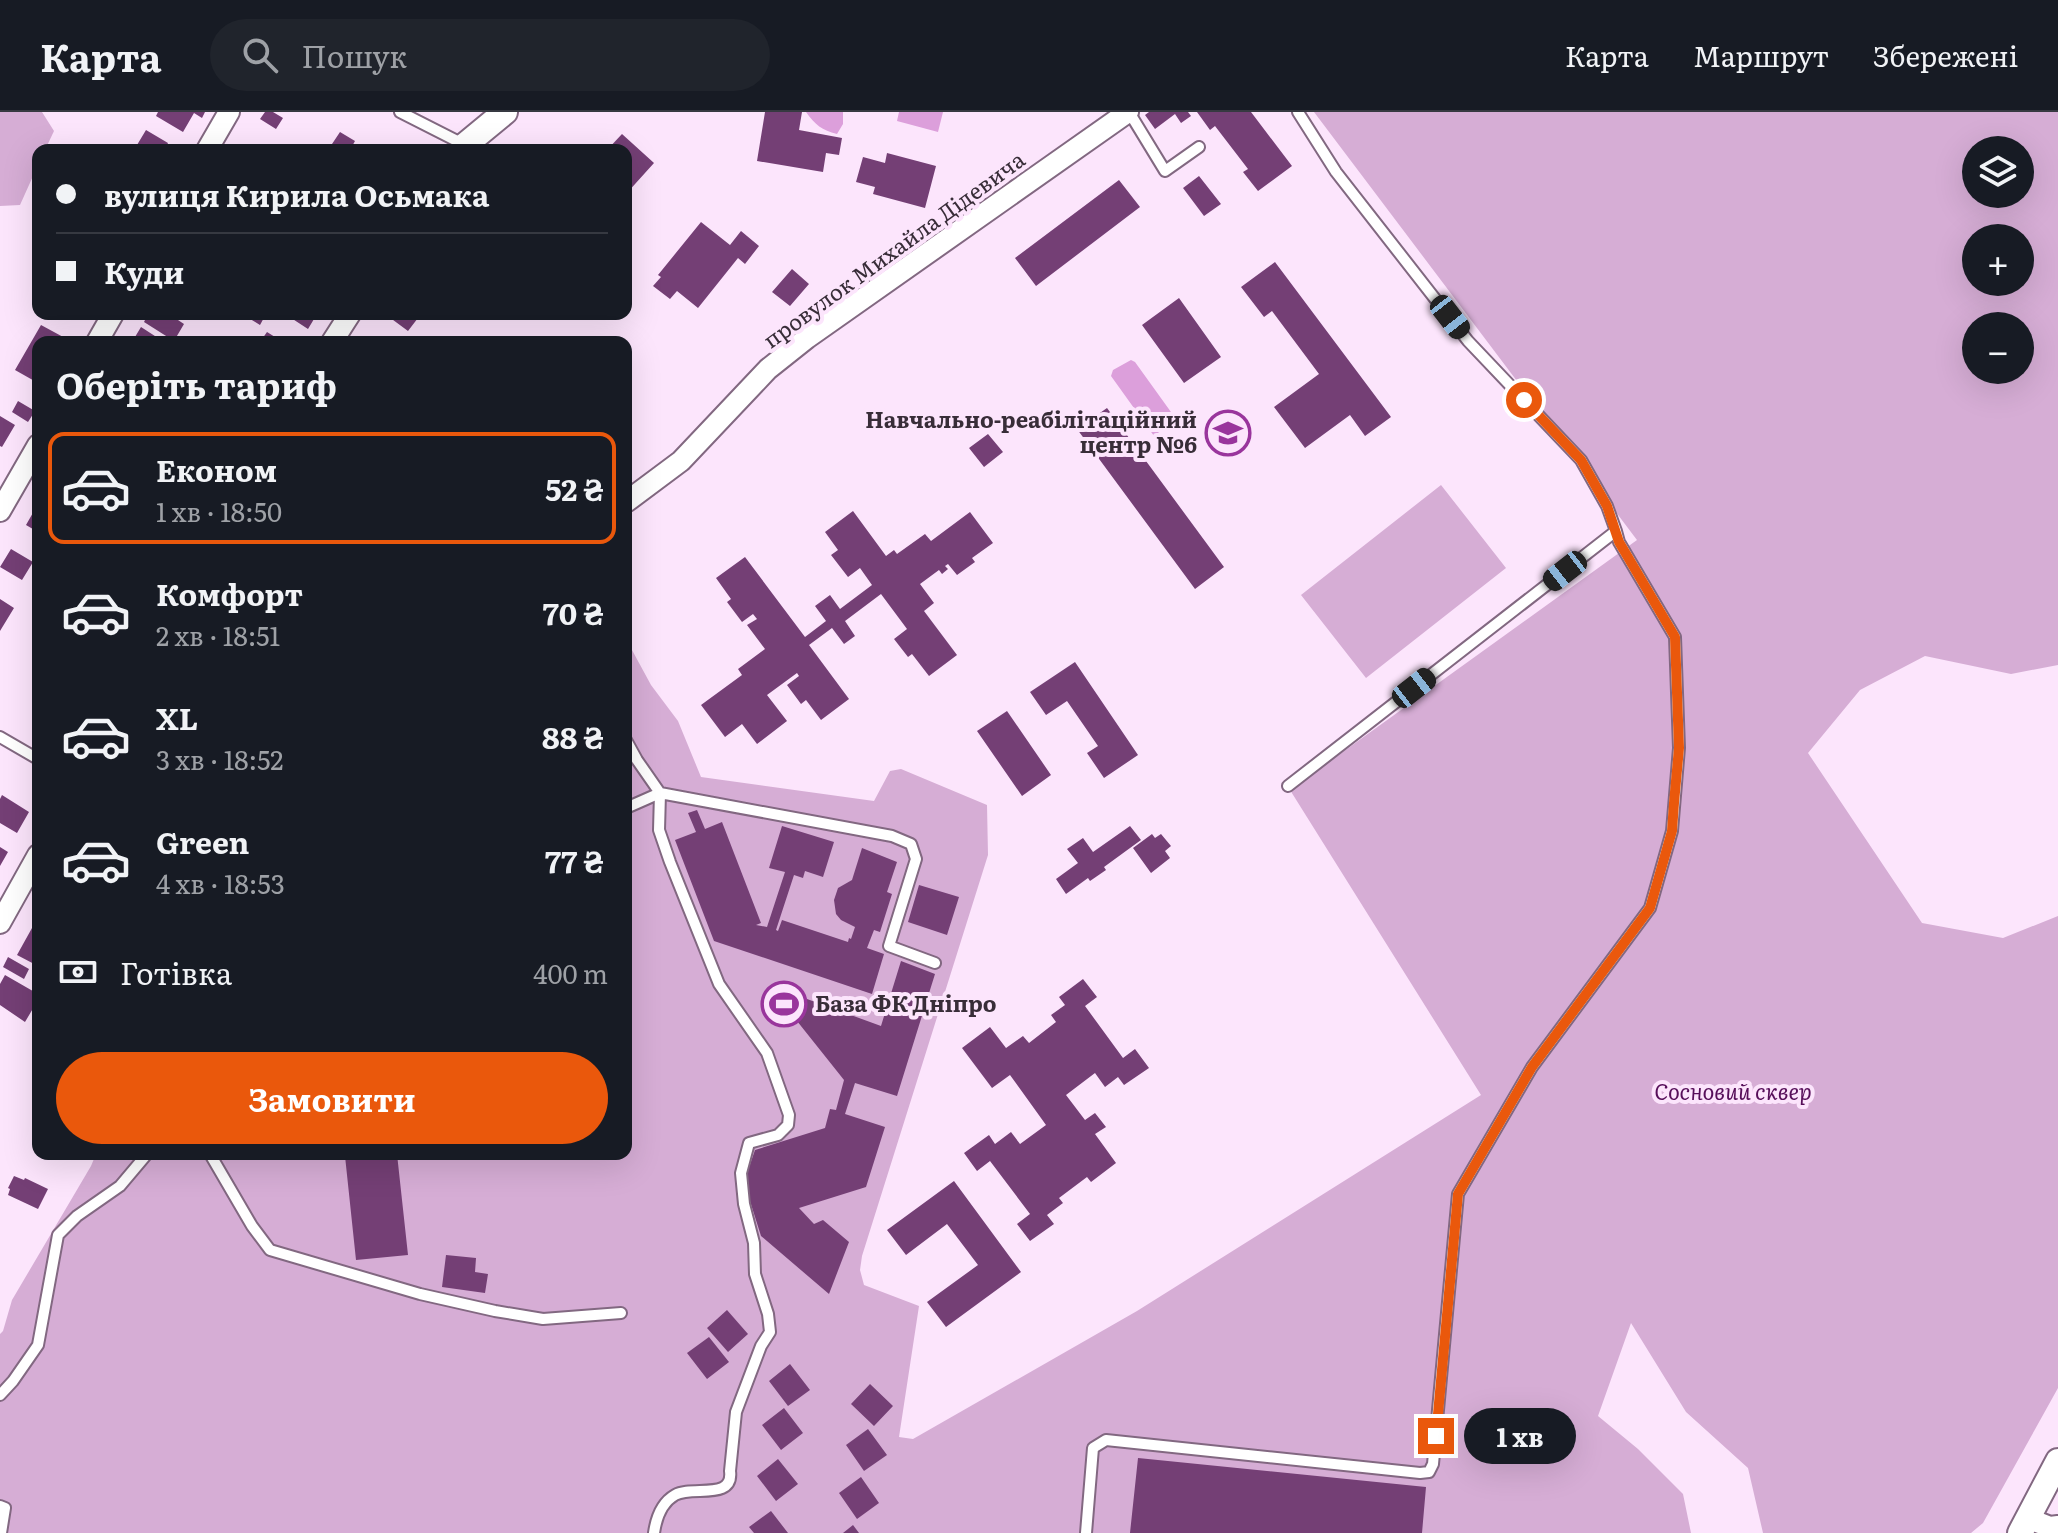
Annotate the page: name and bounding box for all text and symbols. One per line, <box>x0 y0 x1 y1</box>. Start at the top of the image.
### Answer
search box <box>210 19 770 91</box>
text: Карта <box>40 27 162 84</box>
icon: search <box>238 33 282 77</box>
text: Пошук <box>302 33 407 77</box>
text: Карта <box>1565 34 1649 76</box>
text: Маршрут <box>1693 34 1829 76</box>
text: Збережені <box>1873 34 2018 76</box>
map controls <box>1962 136 2034 384</box>
button: layers <box>1962 136 2034 208</box>
street label: провулок Михайла Дідевича <box>755 142 1031 355</box>
text: вулиця Кирила Осьмака <box>104 172 489 216</box>
button: + <box>1962 224 2034 296</box>
text: Куди <box>104 249 184 293</box>
car <box>1426 291 1474 343</box>
button: − <box>1962 312 2034 384</box>
text: Оберіть тариф <box>56 357 337 410</box>
route start <box>1506 382 1542 418</box>
place label: Навчально-реабілітаційний центр №6 <box>865 402 1197 460</box>
school or university icon: Навчально-реабілітаційний центр №6 <box>1204 409 1252 457</box>
text: Економ <box>156 447 277 491</box>
icon: car <box>60 452 132 524</box>
text: 52 ₴ <box>545 466 604 510</box>
text: 1 хв · 18:50 <box>156 491 282 530</box>
car <box>1539 547 1591 595</box>
text: Комфорт <box>156 571 303 615</box>
icon: car <box>60 576 132 648</box>
text: 70 ₴ <box>543 590 604 634</box>
text: 2 хв · 18:51 <box>156 615 280 654</box>
car <box>1388 664 1440 712</box>
text: XL <box>156 695 198 739</box>
icon: car <box>60 700 132 772</box>
text: 88 ₴ <box>542 714 604 758</box>
text: 3 хв · 18:52 <box>156 739 283 778</box>
text: Green <box>156 819 249 863</box>
icon: car <box>60 824 132 896</box>
text: 77 ₴ <box>545 838 604 882</box>
text: 4 хв · 18:53 <box>156 863 285 902</box>
icon: cash <box>56 950 100 994</box>
text: Готівка <box>120 950 232 994</box>
text: 400 m <box>533 953 608 992</box>
sports icon: База ФК Дніпро <box>760 980 808 1028</box>
place label: База ФК Дніпро <box>815 986 997 1019</box>
button: Замовити <box>56 1052 608 1144</box>
park label: Сосновий сквер <box>1654 1074 1812 1107</box>
callout: 1 хв <box>1464 1408 1576 1464</box>
text: 1 хв <box>1496 1416 1544 1455</box>
route end <box>1418 1418 1454 1454</box>

